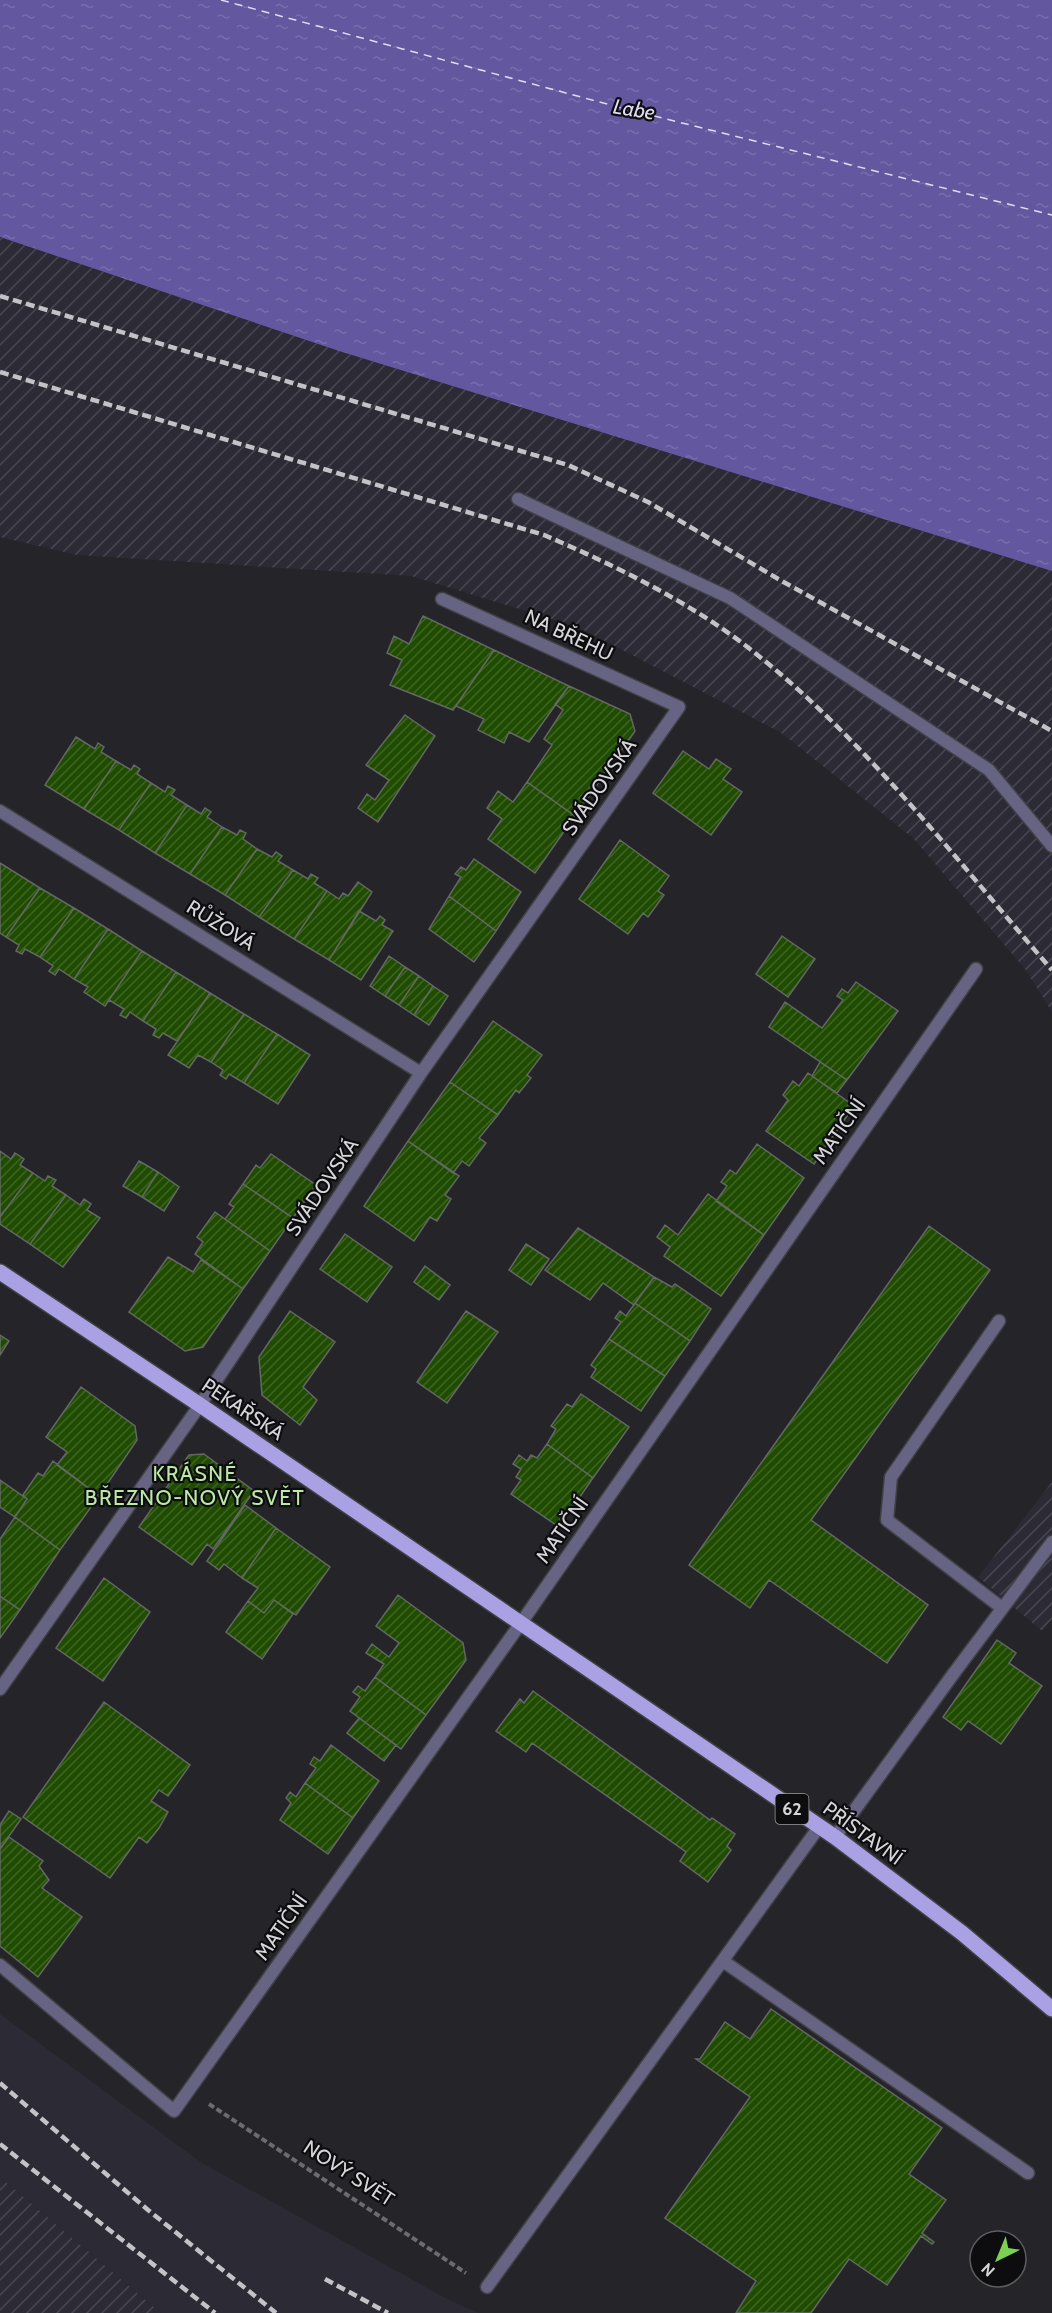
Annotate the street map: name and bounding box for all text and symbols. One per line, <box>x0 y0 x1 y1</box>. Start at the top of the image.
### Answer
water label: Labe <box>611 93 657 125</box>
street label: NA BŘEHU <box>521 604 617 666</box>
street label: SVÁDOVSKÁ <box>557 734 641 840</box>
street label: RŮŽOVÁ <box>182 895 260 956</box>
street label: MATIČNÍ <box>808 1094 870 1168</box>
street label: SVÁDOVSKÁ <box>281 1133 364 1240</box>
street label: PEKAŘSKÁ <box>198 1373 289 1445</box>
district label: KRÁSNÉ BŘEZNO-NOVÝ SVĚT <box>85 1461 305 1510</box>
street label: MATIČNÍ <box>531 1493 593 1567</box>
road number: 62 <box>776 1794 808 1824</box>
street label: PŘÍSTAVNÍ <box>818 1796 908 1870</box>
street label: MATIČNÍ <box>250 1890 312 1964</box>
street label: NOVÝ SVĚT <box>299 2135 399 2211</box>
north arrow <box>968 2229 1028 2289</box>
text: N <box>977 2259 999 2280</box>

